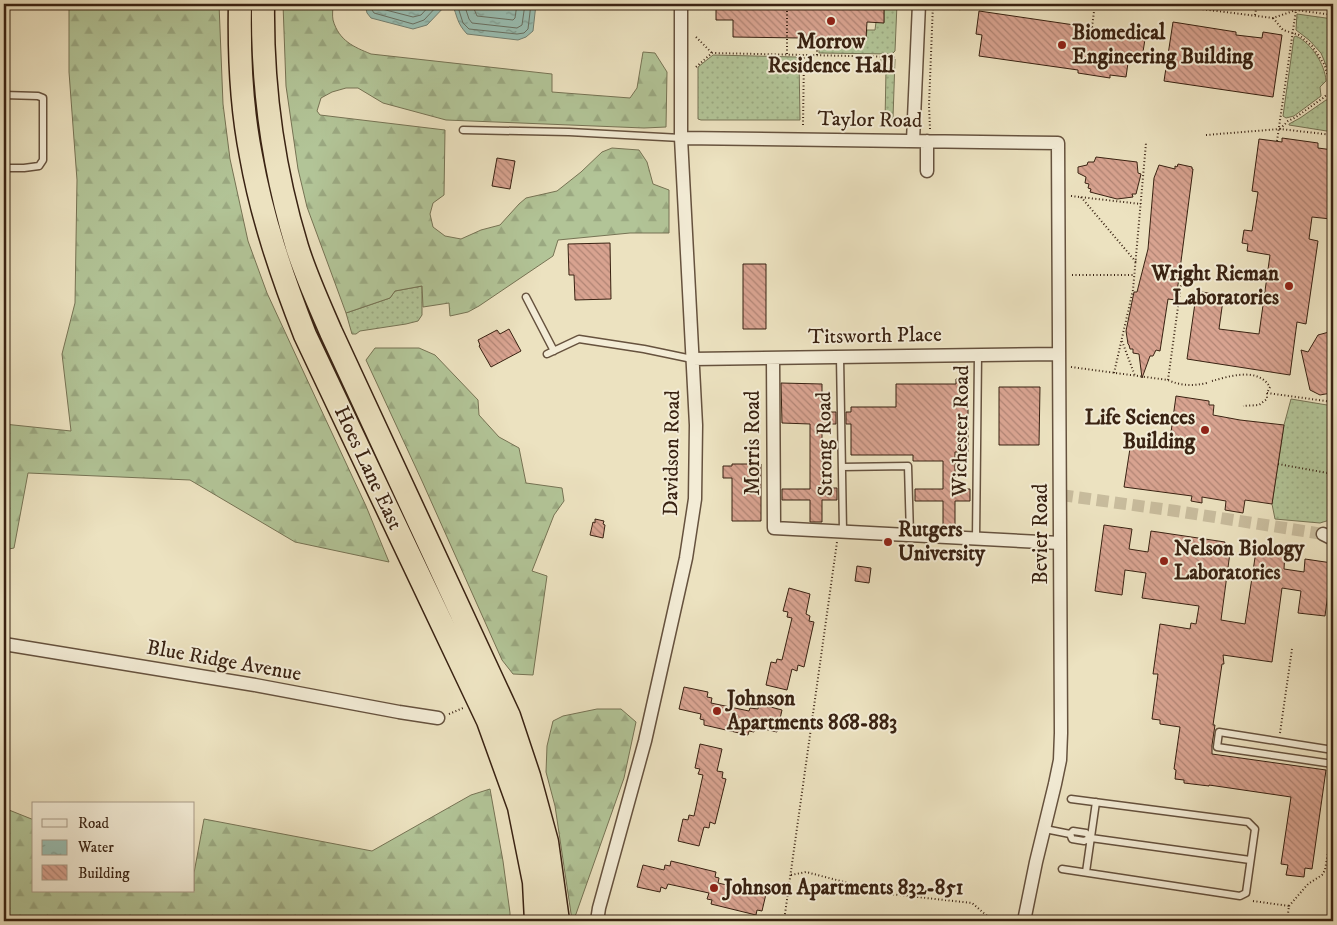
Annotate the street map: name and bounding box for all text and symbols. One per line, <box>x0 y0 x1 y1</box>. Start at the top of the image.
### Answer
marker: Morrow Residence Hall <box>825 15 837 27</box>
place label: Biomedical Engineering Building <box>1072 20 1254 70</box>
place label: Morrow Residence Hall <box>768 29 895 79</box>
marker: Biomedical Engineering Building <box>1056 39 1068 51</box>
street label: Taylor Road <box>817 106 923 134</box>
place label: Wright Rieman Laboratories <box>1151 261 1280 311</box>
marker: Wright Rieman Laboratories <box>1283 280 1295 292</box>
street label: Titsworth Place <box>808 322 942 350</box>
street label: Wichester Road <box>947 364 975 498</box>
street label: Davidson Road <box>658 389 686 516</box>
street label: Morris Road <box>740 390 766 496</box>
street label: Strong Road <box>811 391 839 497</box>
street label: Hoes Lane East <box>328 402 408 534</box>
place label: Life Sciences Building <box>1085 405 1196 455</box>
marker: Life Sciences Building <box>1199 424 1211 436</box>
street label: Bevier Road <box>1028 483 1054 585</box>
place label: Rutgers University <box>898 517 986 567</box>
marker: Rutgers University <box>882 536 894 548</box>
place label: Nelson Biology Laboratories <box>1174 536 1305 586</box>
marker: Nelson Biology Laboratories <box>1158 555 1170 567</box>
street label: Blue Ridge Avenue <box>145 635 304 687</box>
place label: Johnson Apartments 868-883 <box>725 686 897 736</box>
marker: Johnson Apartments 868-883 <box>711 705 723 717</box>
legend <box>32 802 195 892</box>
text: Road <box>78 814 110 833</box>
text: Water <box>77 838 114 857</box>
text: Building <box>78 864 130 883</box>
place label: Johnson Apartments 832-851 <box>722 875 964 901</box>
marker: Johnson Apartments 832-851 <box>708 882 720 894</box>

